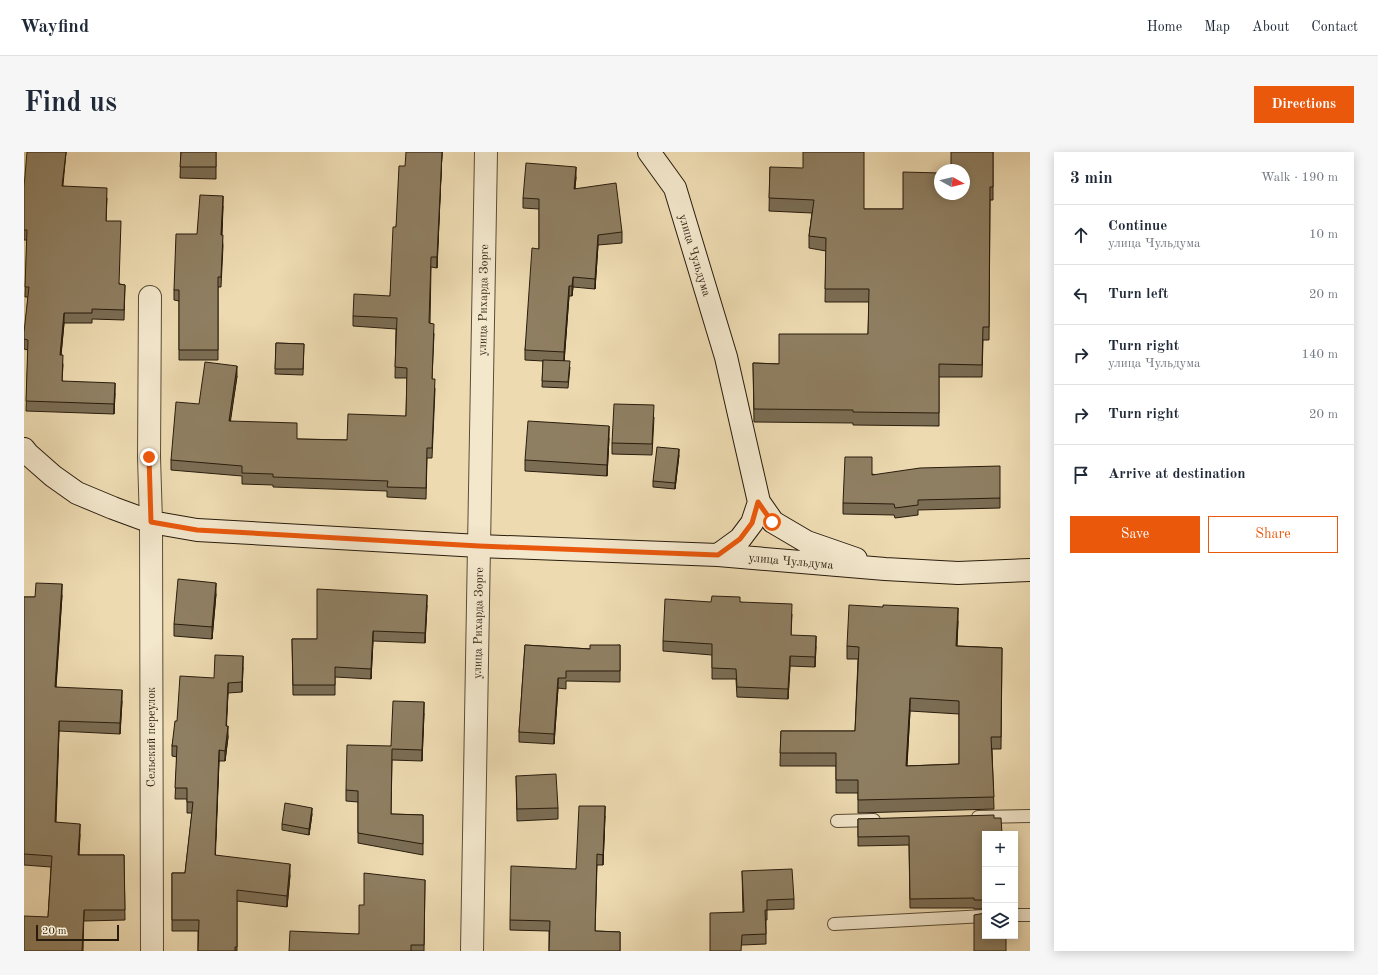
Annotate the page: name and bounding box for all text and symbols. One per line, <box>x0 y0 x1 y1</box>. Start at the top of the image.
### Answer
text: Wayfind <box>20 18 89 37</box>
text: Home <box>1147 20 1182 34</box>
text: Map <box>1204 20 1230 34</box>
text: About <box>1252 20 1289 34</box>
text: Contact <box>1311 20 1358 34</box>
button: Directions <box>1254 86 1354 123</box>
text: Find us <box>24 90 117 118</box>
north arrow <box>934 164 970 200</box>
text: 3 min <box>1070 170 1113 187</box>
text: Walk · 190 m <box>1261 171 1338 184</box>
street label: улица Чульдума <box>676 213 712 298</box>
text: Continue <box>1108 219 1167 234</box>
icon: ahead <box>1070 224 1092 246</box>
text: 10 m <box>1309 228 1338 241</box>
text: улица Чульдума <box>1108 237 1200 250</box>
street label: улица Рихарда Зорге <box>477 244 491 356</box>
icon: left <box>1070 284 1092 306</box>
text: Turn left <box>1108 287 1168 302</box>
text: 20 m <box>1309 288 1338 301</box>
text: Turn right <box>1108 339 1179 354</box>
icon: right <box>1070 344 1092 366</box>
text: 140 m <box>1301 348 1338 361</box>
text: улица Чульдума <box>1108 357 1200 370</box>
icon: right <box>1070 404 1092 426</box>
text: Turn right <box>1108 407 1179 422</box>
text: 20 m <box>1309 408 1338 421</box>
route end <box>140 448 158 466</box>
icon: arrive <box>1070 464 1092 486</box>
text: Arrive at destination <box>1108 467 1246 482</box>
route start <box>763 513 781 531</box>
button: Save <box>1070 516 1200 553</box>
button: Share <box>1208 516 1338 553</box>
street label: улица Чульдума <box>748 552 834 572</box>
street label: улица Рихарда Зорге <box>472 567 486 679</box>
street label: Сельский переулок <box>146 687 158 787</box>
map controls <box>982 831 1018 939</box>
button: + <box>982 831 1018 867</box>
button: − <box>982 867 1018 903</box>
button: layers <box>982 903 1018 939</box>
scale bar <box>36 923 119 942</box>
text: 20 m <box>42 926 67 937</box>

